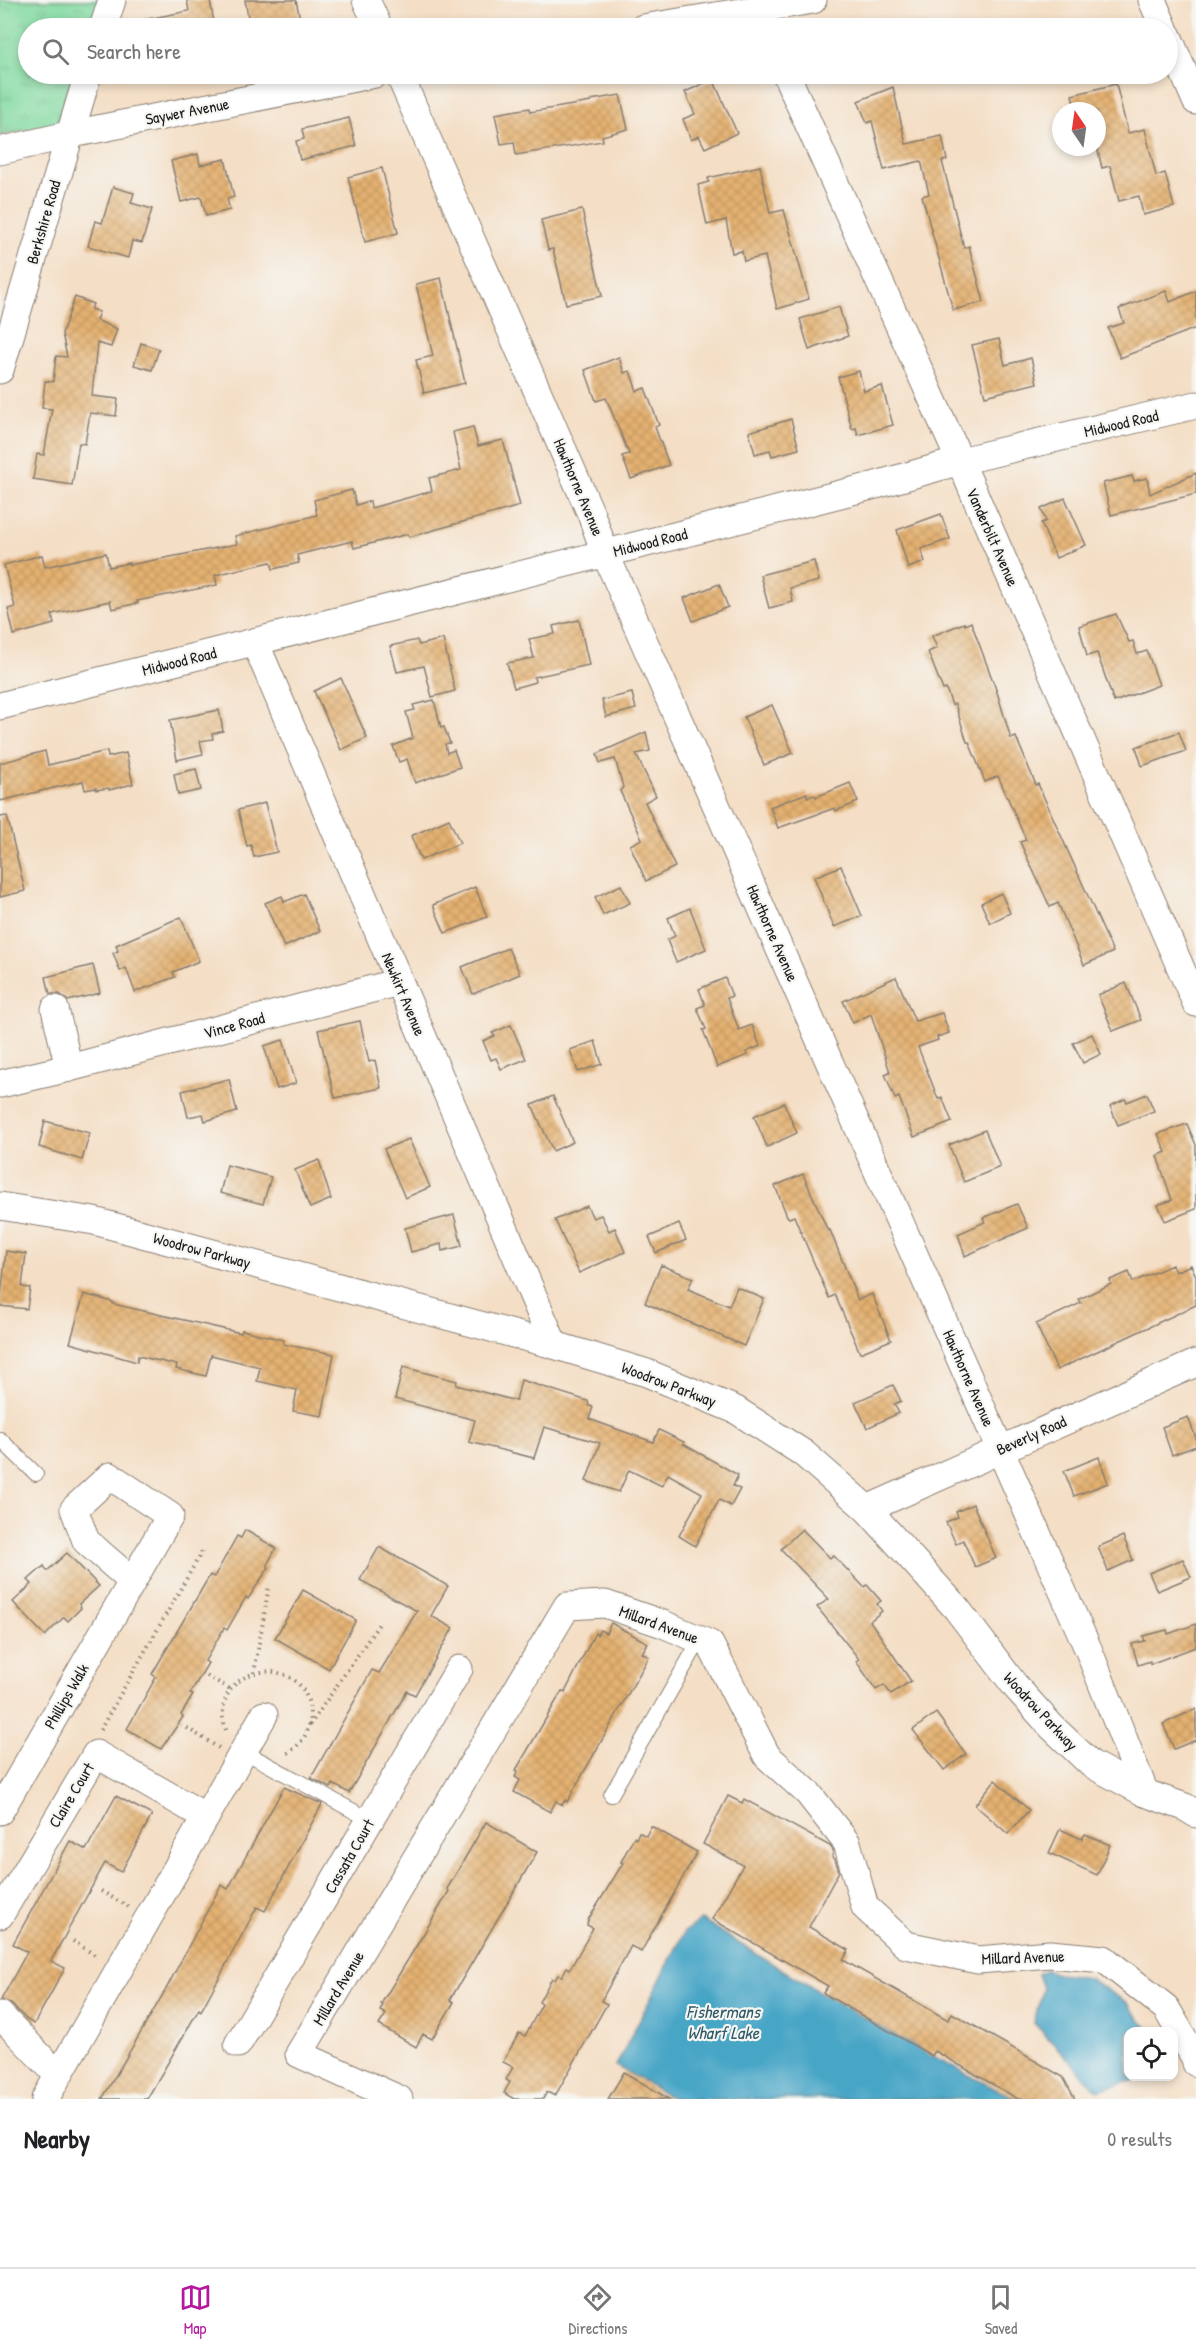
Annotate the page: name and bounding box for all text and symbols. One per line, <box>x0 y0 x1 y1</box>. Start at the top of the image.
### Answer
search box <box>18 18 1178 84</box>
icon: search <box>39 35 72 68</box>
text: Search here <box>87 36 181 66</box>
street label: Saywer Avenue <box>143 92 231 130</box>
north arrow <box>1052 102 1106 156</box>
street label: Berkshire Road <box>21 178 65 266</box>
street label: Midwood Road <box>1082 404 1160 442</box>
street label: Hawthorne Avenue <box>549 435 610 540</box>
street label: Vanderbilt Avenue <box>962 484 1025 590</box>
street label: Midwood Road <box>611 522 689 562</box>
street label: Midwood Road <box>140 641 218 681</box>
street label: Hawthorne Avenue <box>742 881 804 985</box>
street label: Newkirt Avenue <box>377 949 432 1040</box>
street label: Vince Road <box>201 1006 267 1044</box>
street label: Woodrow Parkway <box>151 1226 253 1274</box>
street label: Hawthorne Avenue <box>938 1326 1000 1430</box>
street label: Woodrow Parkway <box>618 1356 720 1412</box>
street label: Beverly Road <box>993 1410 1069 1460</box>
street label: Millard Avenue <box>616 1599 702 1649</box>
street label: Phillips Walk <box>38 1659 94 1733</box>
street label: Woodrow Parkway <box>999 1667 1083 1755</box>
street label: Claire Court <box>43 1758 99 1832</box>
street label: Cassata Court <box>319 1814 379 1897</box>
street label: Millard Avenue <box>981 1945 1065 1969</box>
street label: Millard Avenue <box>307 1946 369 2029</box>
water label: Fishermans Wharf Lake <box>686 1999 762 2045</box>
map controls <box>1124 2027 1178 2081</box>
button: locate <box>1124 2027 1178 2081</box>
text: Nearby <box>24 2121 90 2156</box>
text: 0 results <box>1107 2125 1172 2152</box>
tab: Map <box>179 2281 212 2339</box>
tab: Directions <box>569 2281 627 2339</box>
tab: Saved <box>984 2281 1017 2339</box>

